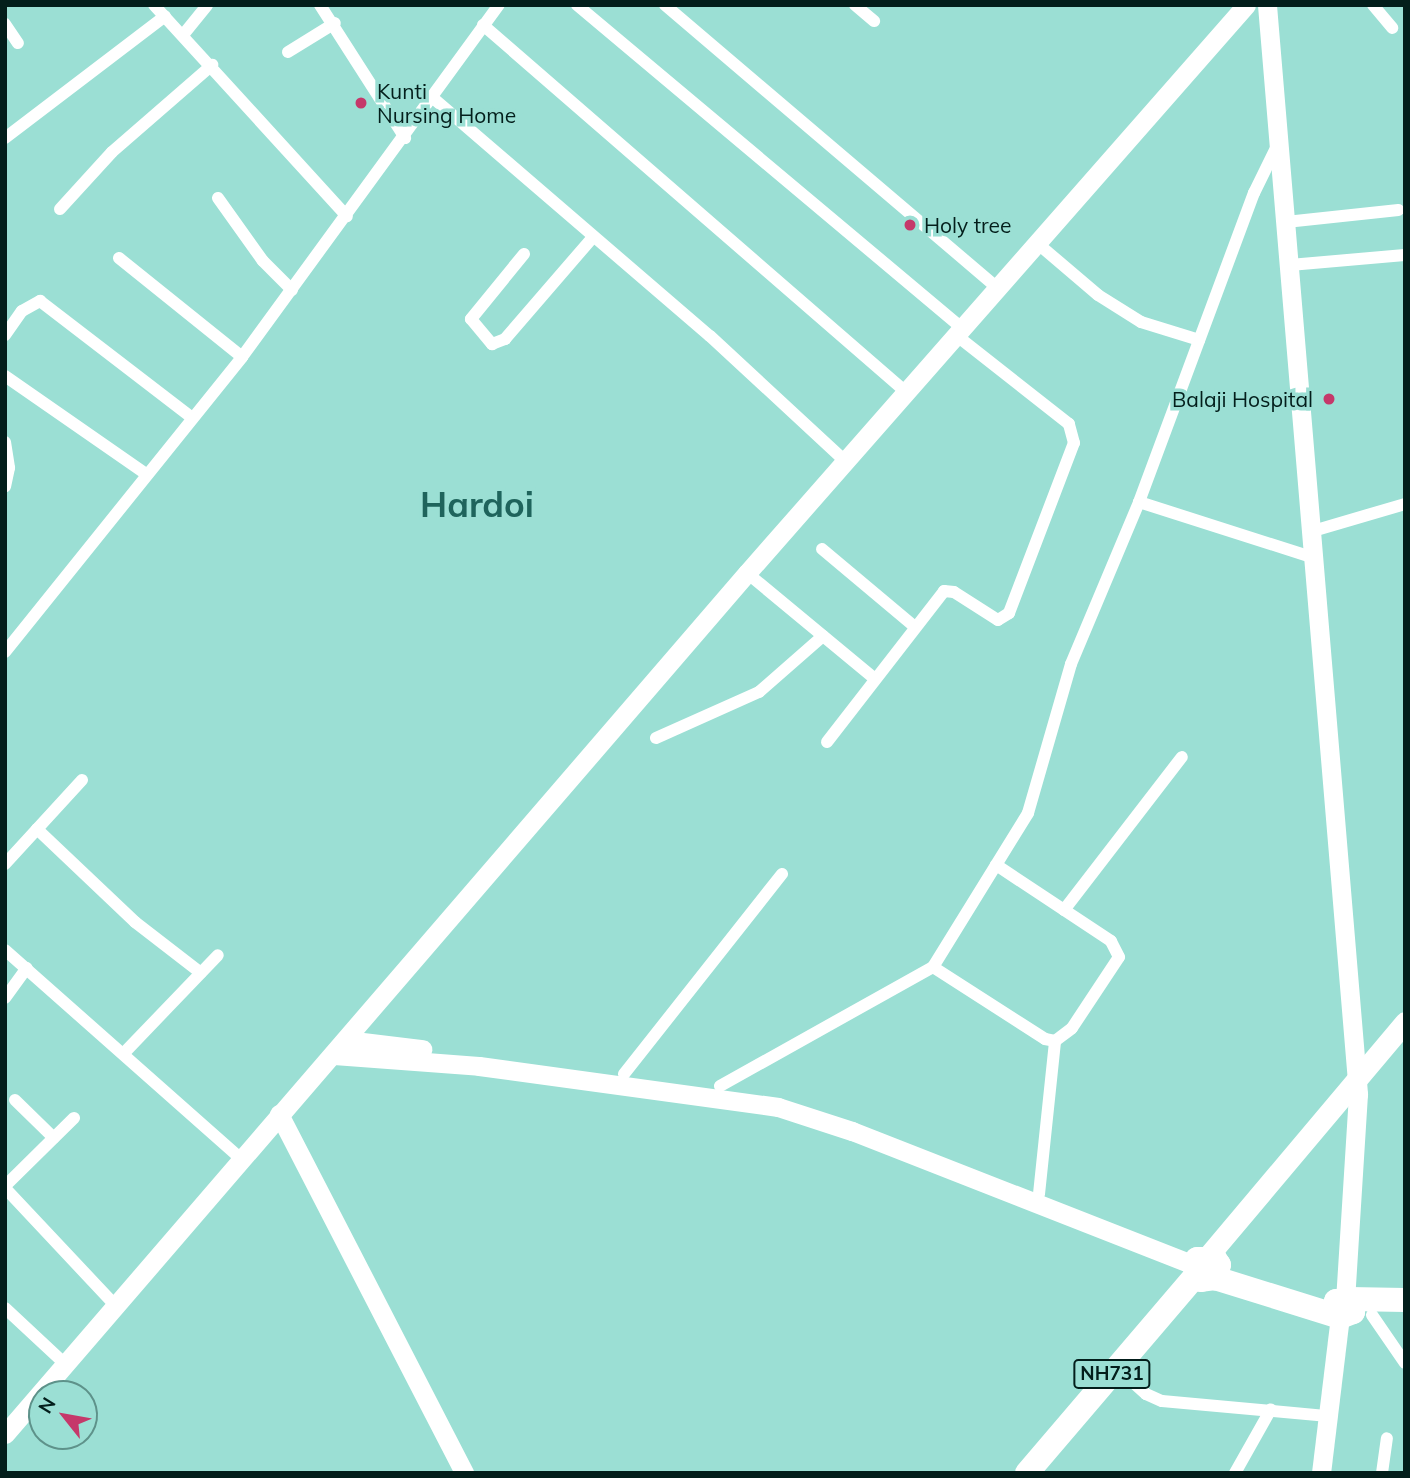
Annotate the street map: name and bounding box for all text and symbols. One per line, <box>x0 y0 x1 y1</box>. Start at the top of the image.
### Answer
place label: Kunti Nursing Home <box>377 78 516 128</box>
marker: Kunti Nursing Home <box>351 93 371 113</box>
place label: Holy tree <box>924 212 1011 238</box>
marker: Holy tree <box>902 217 918 233</box>
place label: Balaji Hospital <box>1172 386 1313 412</box>
marker: Balaji Hospital <box>1319 389 1339 409</box>
district label: Hardoi <box>420 483 534 525</box>
road number: NH731 <box>1072 1358 1152 1390</box>
north arrow <box>28 1380 98 1450</box>
text: N <box>33 1393 61 1418</box>

